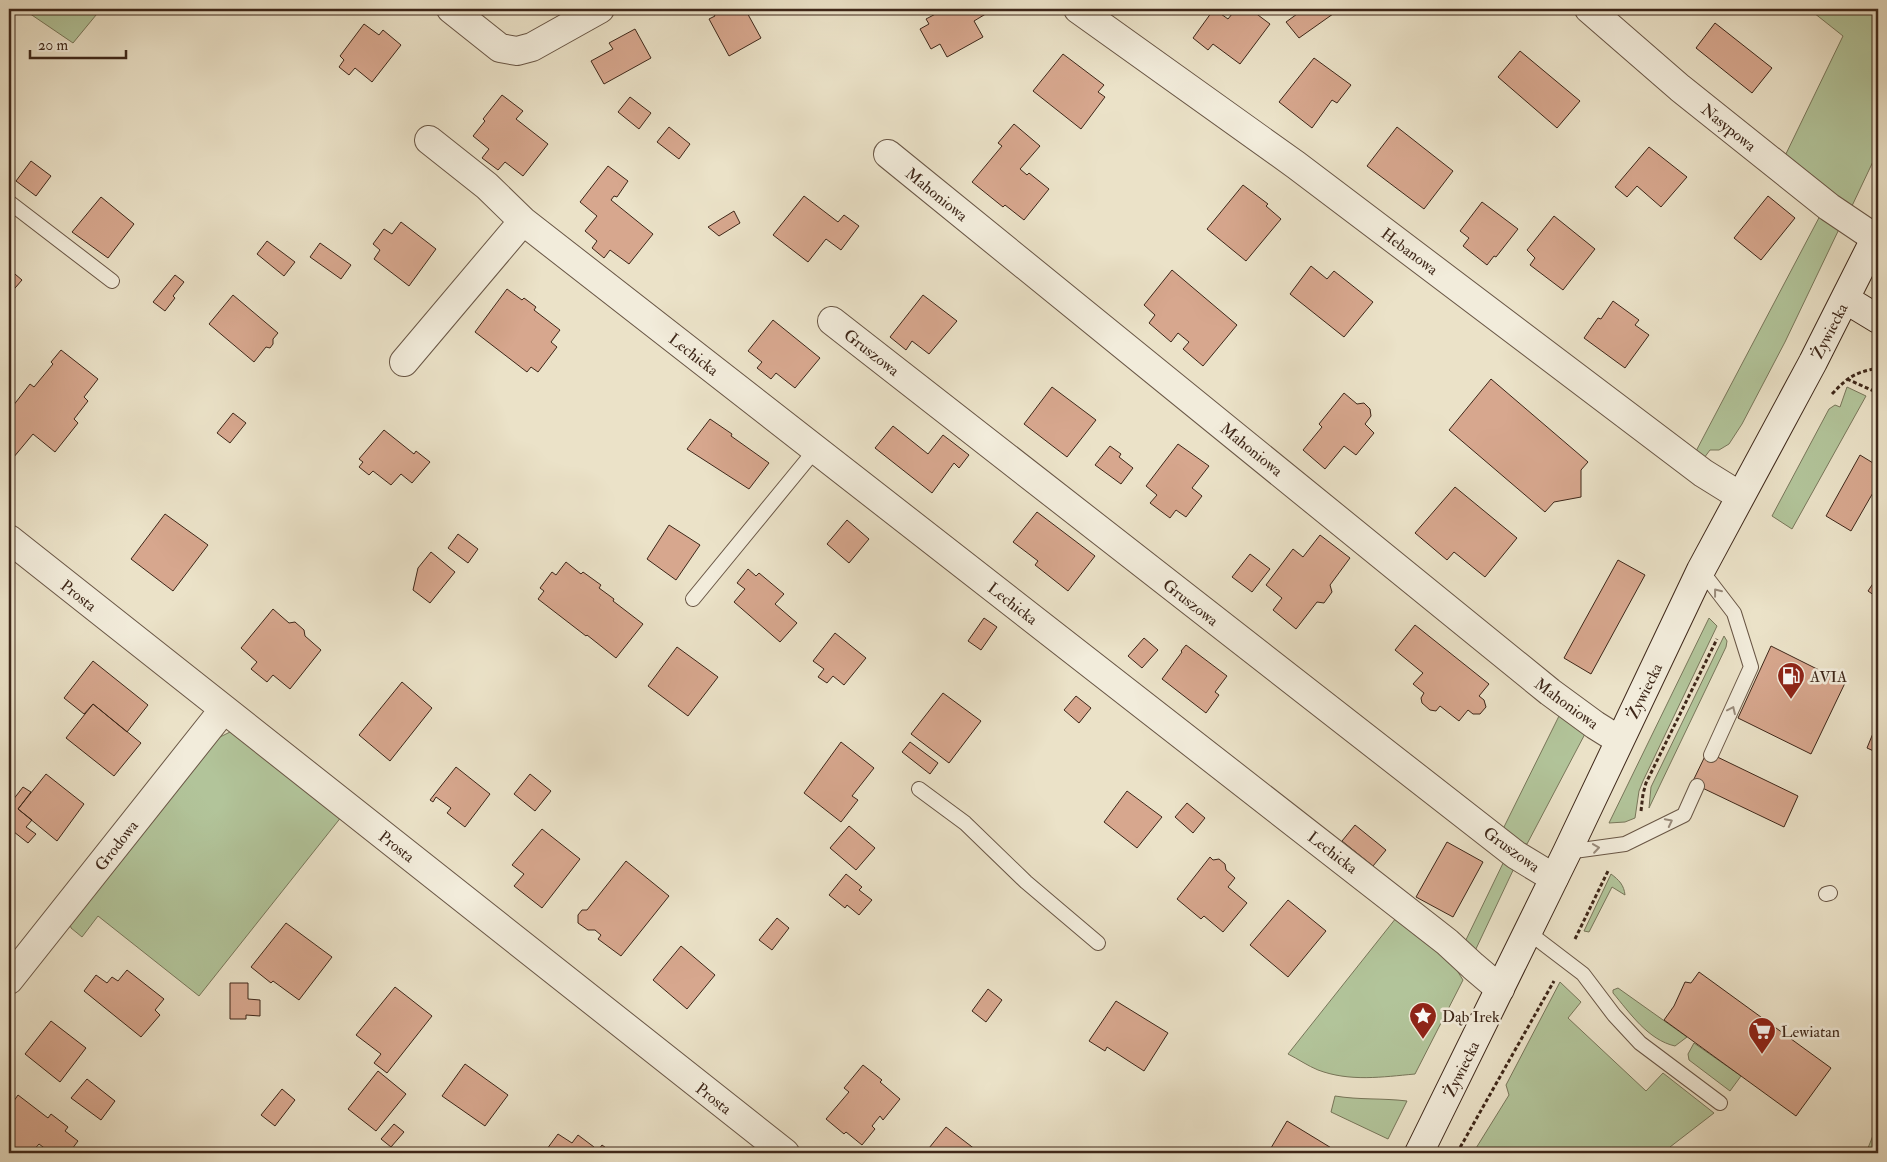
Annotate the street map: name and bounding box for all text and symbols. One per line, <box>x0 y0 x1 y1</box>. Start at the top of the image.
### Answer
scale bar <box>30 28 126 60</box>
text: 20 m <box>38 36 68 55</box>
street label: Nasypowa <box>1696 100 1760 157</box>
street label: Mahoniowa <box>901 164 972 226</box>
street label: Hebanowa <box>1377 224 1442 280</box>
street label: Żywiecka <box>1806 299 1853 363</box>
street label: Gruszowa <box>840 325 903 381</box>
street label: Lechicka <box>664 329 723 381</box>
street label: Mahoniowa <box>1216 419 1287 481</box>
street label: Gruszowa <box>1159 575 1222 631</box>
street label: Prosta <box>56 576 101 616</box>
street label: Lechicka <box>983 578 1042 630</box>
one-way arrow <box>1714 588 1723 597</box>
street label: Żywiecka <box>1622 659 1667 723</box>
fuel station icon: AVIA <box>1776 661 1806 700</box>
place label: AVIA <box>1809 667 1847 687</box>
street label: Mahoniowa <box>1530 674 1603 734</box>
one-way arrow <box>1725 706 1736 715</box>
street label: Grodowa <box>91 816 143 875</box>
one-way arrow <box>1663 818 1672 828</box>
street label: Gruszowa <box>1479 823 1544 877</box>
street label: Prosta <box>374 827 419 867</box>
street label: Lechicka <box>1303 827 1362 879</box>
one-way arrow <box>1592 843 1600 854</box>
place icon: Dąb Irek <box>1408 1001 1438 1040</box>
place label: Dąb Irek <box>1442 1007 1500 1027</box>
supermarket icon: Lewiatan <box>1747 1016 1777 1055</box>
place label: Lewiatan <box>1781 1022 1840 1042</box>
street label: Żywiecka <box>1439 1037 1484 1101</box>
street label: Prosta <box>691 1079 736 1119</box>

